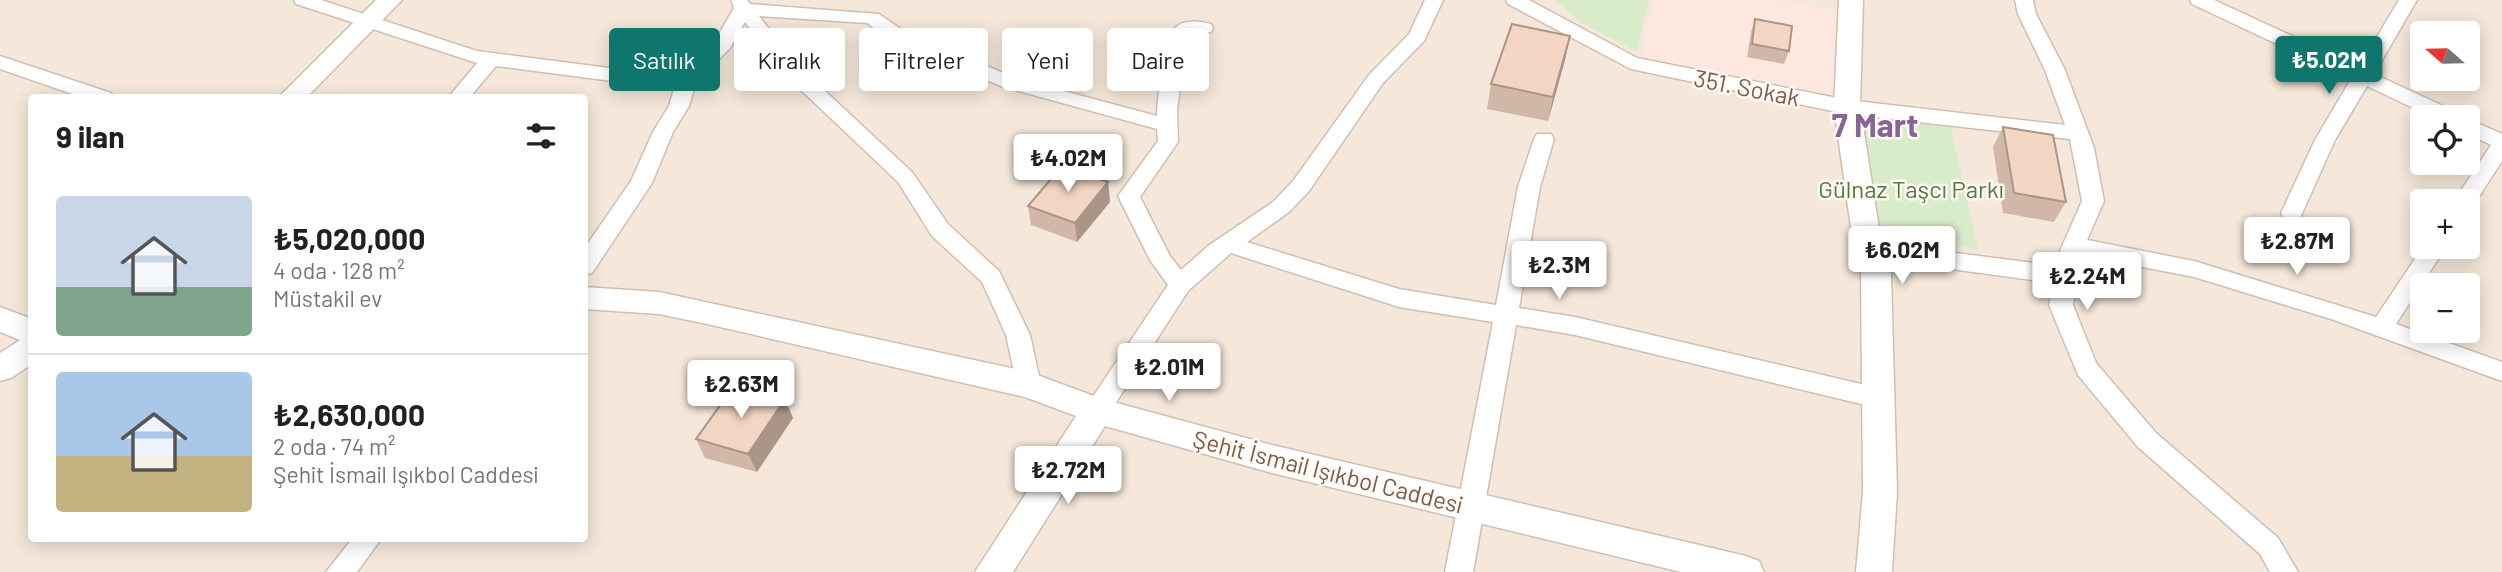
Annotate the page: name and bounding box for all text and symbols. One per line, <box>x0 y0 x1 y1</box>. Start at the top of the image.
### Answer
north arrow <box>2410 21 2480 91</box>
map controls <box>2410 21 2480 343</box>
chip: Satılık <box>609 28 720 91</box>
chip: Kiralık <box>734 28 845 91</box>
chip: Filtreler <box>859 28 988 91</box>
chip: Yeni <box>1002 28 1093 91</box>
chip: Daire <box>1107 28 1209 91</box>
pin: ₺5.02M <box>2272 36 2386 96</box>
text: ₺5.02M <box>2291 45 2367 73</box>
street label: 351. Sokak <box>1692 63 1802 111</box>
district label: 7 Mart <box>1832 105 1918 143</box>
button: locate <box>2410 105 2480 175</box>
icon: filters <box>522 117 560 155</box>
text: 9 ilan <box>56 118 125 154</box>
pin: ₺4.02M <box>1011 134 1125 194</box>
text: ₺4.02M <box>1030 143 1106 171</box>
park label: Gülnaz Taşcı Parkı <box>1818 174 2004 203</box>
button: + <box>2410 189 2480 259</box>
pin: ₺2.87M <box>2240 218 2354 277</box>
text: ₺5,020,000 <box>273 220 425 256</box>
icon: home <box>112 224 196 308</box>
pin: ₺6.02M <box>1845 226 1959 286</box>
text: ₺2.87M <box>2260 226 2334 254</box>
text: ₺6.02M <box>1864 235 1940 263</box>
pin: ₺2.3M <box>1510 242 1608 301</box>
text: ₺2.3M <box>1528 250 1590 278</box>
pin: ₺2.24M <box>2030 252 2144 312</box>
text: 4 oda · 128 m² <box>273 256 405 284</box>
text: ₺2.24M <box>2048 261 2126 289</box>
button: − <box>2410 273 2480 343</box>
text: Müstakil ev <box>273 284 382 312</box>
pin: ₺2.01M <box>1112 344 1226 403</box>
text: ₺2.01M <box>1134 352 1204 380</box>
pin: ₺2.63M <box>684 360 798 420</box>
text: ₺2.63M <box>703 369 779 397</box>
text: ₺2,630,000 <box>273 396 425 432</box>
icon: home <box>112 400 196 484</box>
street label: Şehit İsmail Işıkbol Caddesi <box>1190 423 1466 519</box>
text: 2 oda · 74 m² <box>273 432 395 460</box>
pin: ₺2.72M <box>1011 447 1125 506</box>
text: ₺2.72M <box>1031 455 1105 483</box>
text: Şehit İsmail Işıkbol Caddesi <box>273 460 538 488</box>

